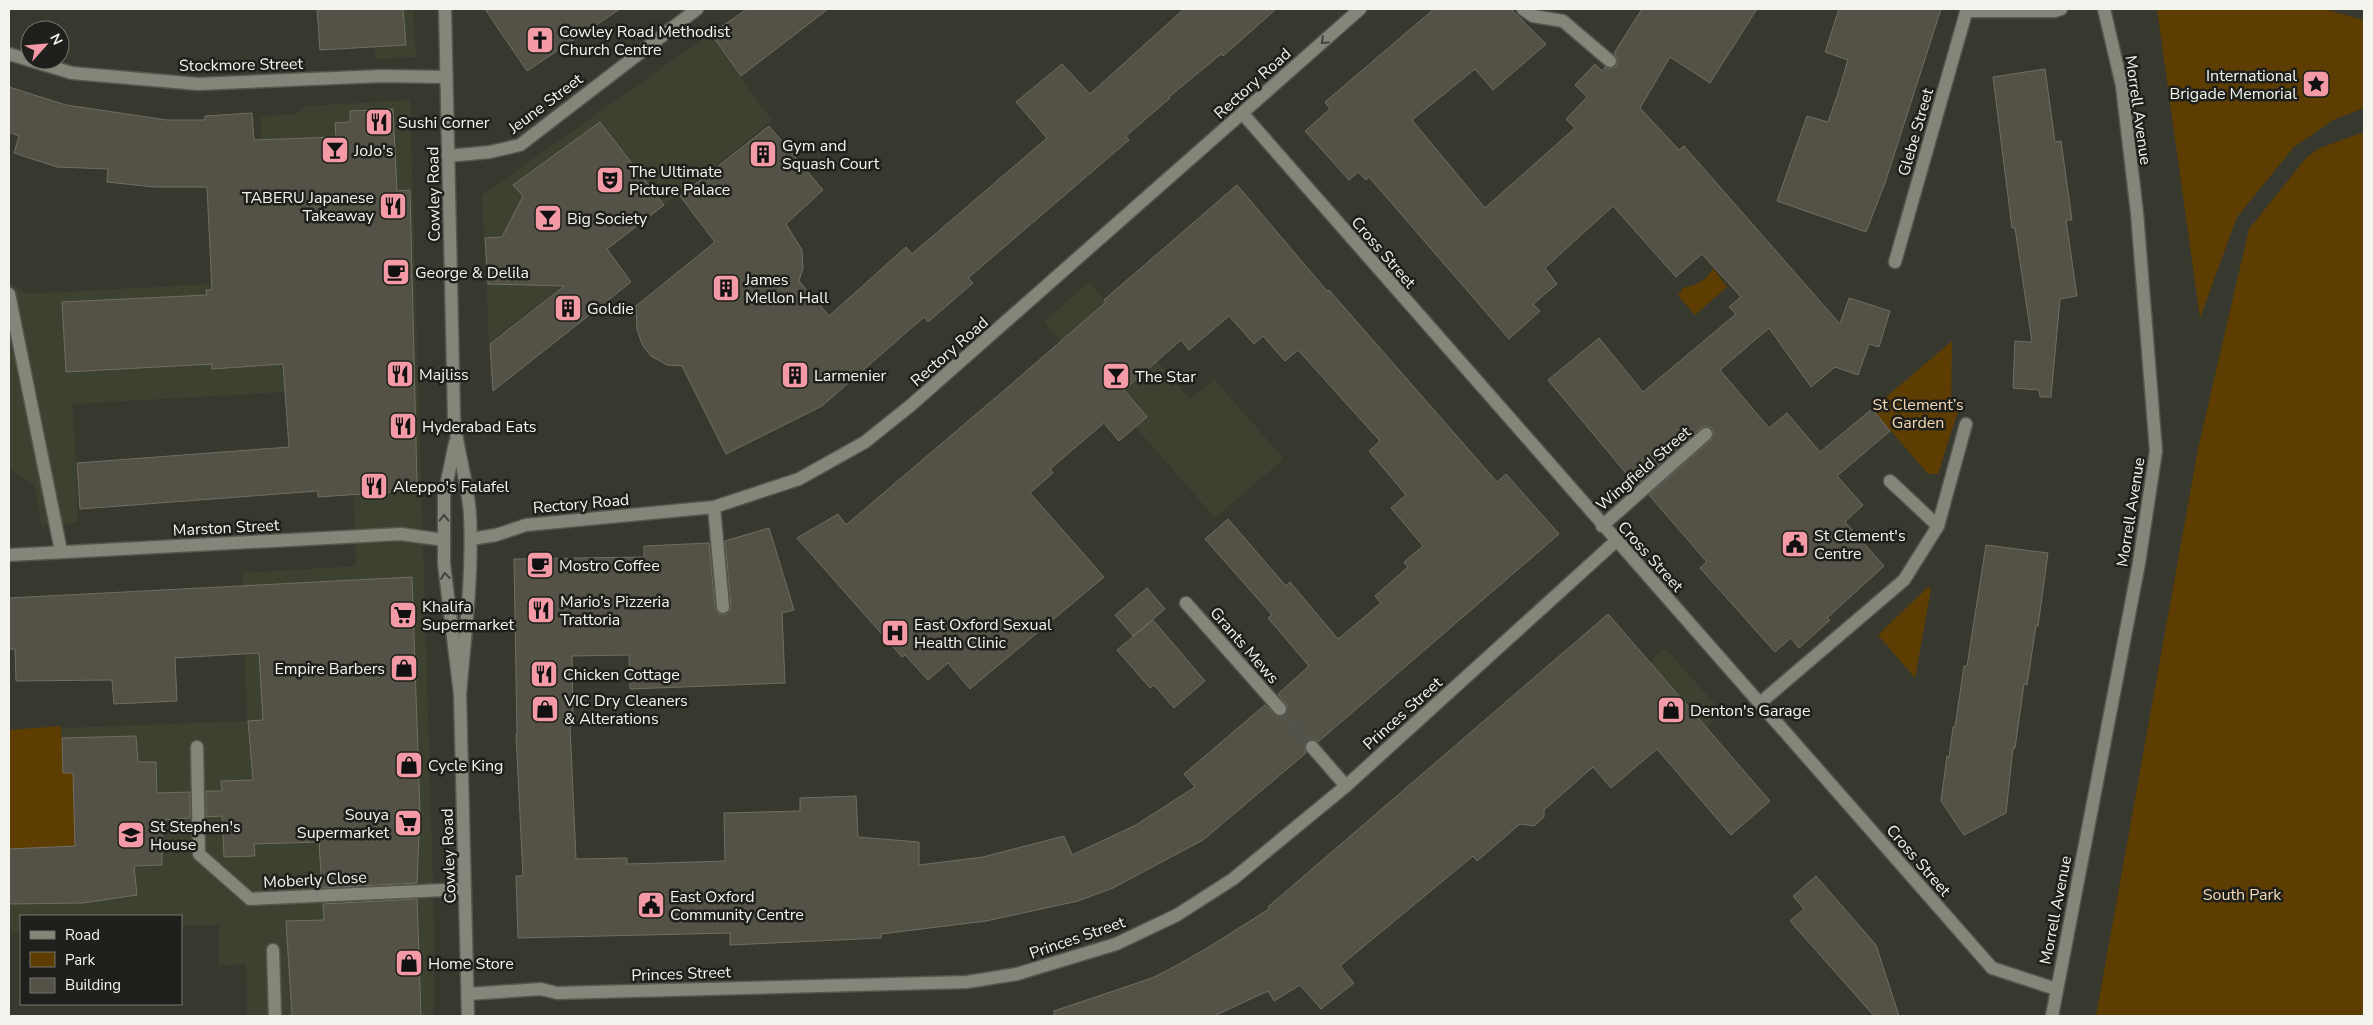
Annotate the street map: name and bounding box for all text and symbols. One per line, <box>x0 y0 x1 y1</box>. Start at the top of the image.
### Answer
north arrow <box>20 20 70 70</box>
place label: Cowley Road Methodist Church Centre <box>559 21 731 61</box>
church icon: Cowley Road Methodist Church Centre <box>525 25 555 55</box>
text: N <box>45 30 67 48</box>
one-way arrow <box>1320 35 1329 44</box>
street label: Rectory Road <box>1209 43 1296 124</box>
street label: Stockmore Street <box>179 53 304 77</box>
street label: Morrell Avenue <box>2119 54 2157 166</box>
place label: International Brigade Memorial <box>2169 65 2297 105</box>
street label: Jeune Street <box>503 68 588 140</box>
place icon: International Brigade Memorial <box>2301 69 2331 99</box>
street label: Glebe Street <box>1893 85 1939 179</box>
restaurant icon: Sushi Corner <box>364 107 394 137</box>
place label: Sushi Corner <box>398 112 490 134</box>
bar icon: JoJo's <box>320 135 350 165</box>
place label: Gym and Squash Court <box>782 135 880 175</box>
building icon: Gym and Squash Court <box>748 139 778 169</box>
place label: JoJo's <box>353 140 393 162</box>
street label: Cowley Road <box>422 146 446 242</box>
place label: The Ultimate Picture Palace <box>629 161 730 201</box>
theatre icon: The Ultimate Picture Palace <box>595 165 625 195</box>
place label: TABERU Japanese Takeaway <box>242 187 375 227</box>
restaurant icon: TABERU Japanese Takeaway <box>378 191 408 221</box>
bar icon: Big Society <box>533 203 563 233</box>
place label: Big Society <box>567 208 648 230</box>
street label: Cross Street <box>1346 212 1421 294</box>
cafe icon: George & Delila <box>381 257 411 287</box>
place label: George & Delila <box>415 262 529 284</box>
place label: James Mellon Hall <box>744 269 829 309</box>
building icon: James Mellon Hall <box>711 273 741 303</box>
building icon: Goldie <box>553 293 583 323</box>
place label: Goldie <box>587 298 634 320</box>
street label: Rectory Road <box>906 312 993 392</box>
restaurant icon: Majliss <box>385 359 415 389</box>
building icon: Larmenier <box>780 360 810 390</box>
bar icon: The Star <box>1101 361 1131 391</box>
place label: Majliss <box>419 364 469 386</box>
place label: Larmenier <box>814 365 886 387</box>
place label: The Star <box>1135 366 1196 388</box>
park label: St Clement’s Garden <box>1872 394 1964 434</box>
restaurant icon: Hyderabad Eats <box>388 411 418 441</box>
place label: Hyderabad Eats <box>422 416 536 438</box>
street label: Wingfield Street <box>1592 421 1696 516</box>
street label: Morrell Avenue <box>2111 456 2150 568</box>
restaurant icon: Aleppo's Falafel <box>359 471 389 501</box>
place label: Aleppo's Falafel <box>393 476 509 498</box>
street label: Rectory Road <box>532 489 630 519</box>
street label: Marston Street <box>172 514 280 542</box>
one-way arrow <box>439 514 449 522</box>
street label: Cross Street <box>1612 516 1688 597</box>
place label: St Clement's Centre <box>1814 525 1906 565</box>
public building icon: St Clement's Centre <box>1780 529 1810 559</box>
cafe icon: Mostro Coffee <box>525 550 555 580</box>
place label: Mostro Coffee <box>559 555 660 577</box>
one-way arrow <box>440 572 451 580</box>
place label: Mario’s Pizzeria Trattoria <box>560 591 670 631</box>
restaurant icon: Mario’s Pizzeria Trattoria <box>526 595 556 625</box>
place label: Khalifa Supermarket <box>422 596 515 636</box>
supermarket icon: Khalifa Supermarket <box>388 600 418 630</box>
street label: Grants Mews <box>1205 602 1284 689</box>
place label: East Oxford Sexual Health Clinic <box>914 614 1052 654</box>
hospital icon: East Oxford Sexual Health Clinic <box>880 618 910 648</box>
shop icon: Empire Barbers <box>389 653 419 683</box>
place label: Empire Barbers <box>274 658 385 680</box>
restaurant icon: Chicken Cottage <box>529 659 559 689</box>
place label: Chicken Cottage <box>563 664 680 686</box>
street label: Princes Street <box>1358 672 1447 755</box>
place label: VIC Dry Cleaners & Alterations <box>563 690 688 730</box>
shop icon: VIC Dry Cleaners & Alterations <box>530 694 560 724</box>
shop icon: Denton's Garage <box>1656 695 1686 725</box>
place label: Denton's Garage <box>1690 700 1810 722</box>
shop icon: Cycle King <box>394 750 424 780</box>
place label: Cycle King <box>428 755 503 777</box>
place label: Souya Supermarket <box>297 804 389 844</box>
supermarket icon: Souya Supermarket <box>393 808 423 838</box>
street label: Cowley Road <box>436 808 462 904</box>
place label: St Stephen's House <box>150 816 241 856</box>
school or university icon: St Stephen's House <box>116 820 146 850</box>
street label: Cross Street <box>1881 820 1956 902</box>
street label: Morrell Avenue <box>2035 854 2077 967</box>
street label: Moberly Close <box>263 866 367 894</box>
park label: South Park <box>2203 884 2282 906</box>
place label: East Oxford Community Centre <box>670 886 804 926</box>
public building icon: East Oxford Community Centre <box>636 890 666 920</box>
street label: Princes Street <box>1027 911 1128 965</box>
legend <box>20 915 182 1005</box>
text: Road <box>65 925 100 945</box>
shop icon: Home Store <box>394 948 424 978</box>
text: Park <box>65 950 95 970</box>
place label: Home Store <box>428 953 514 975</box>
street label: Princes Street <box>631 961 732 987</box>
text: Building <box>65 975 121 995</box>

